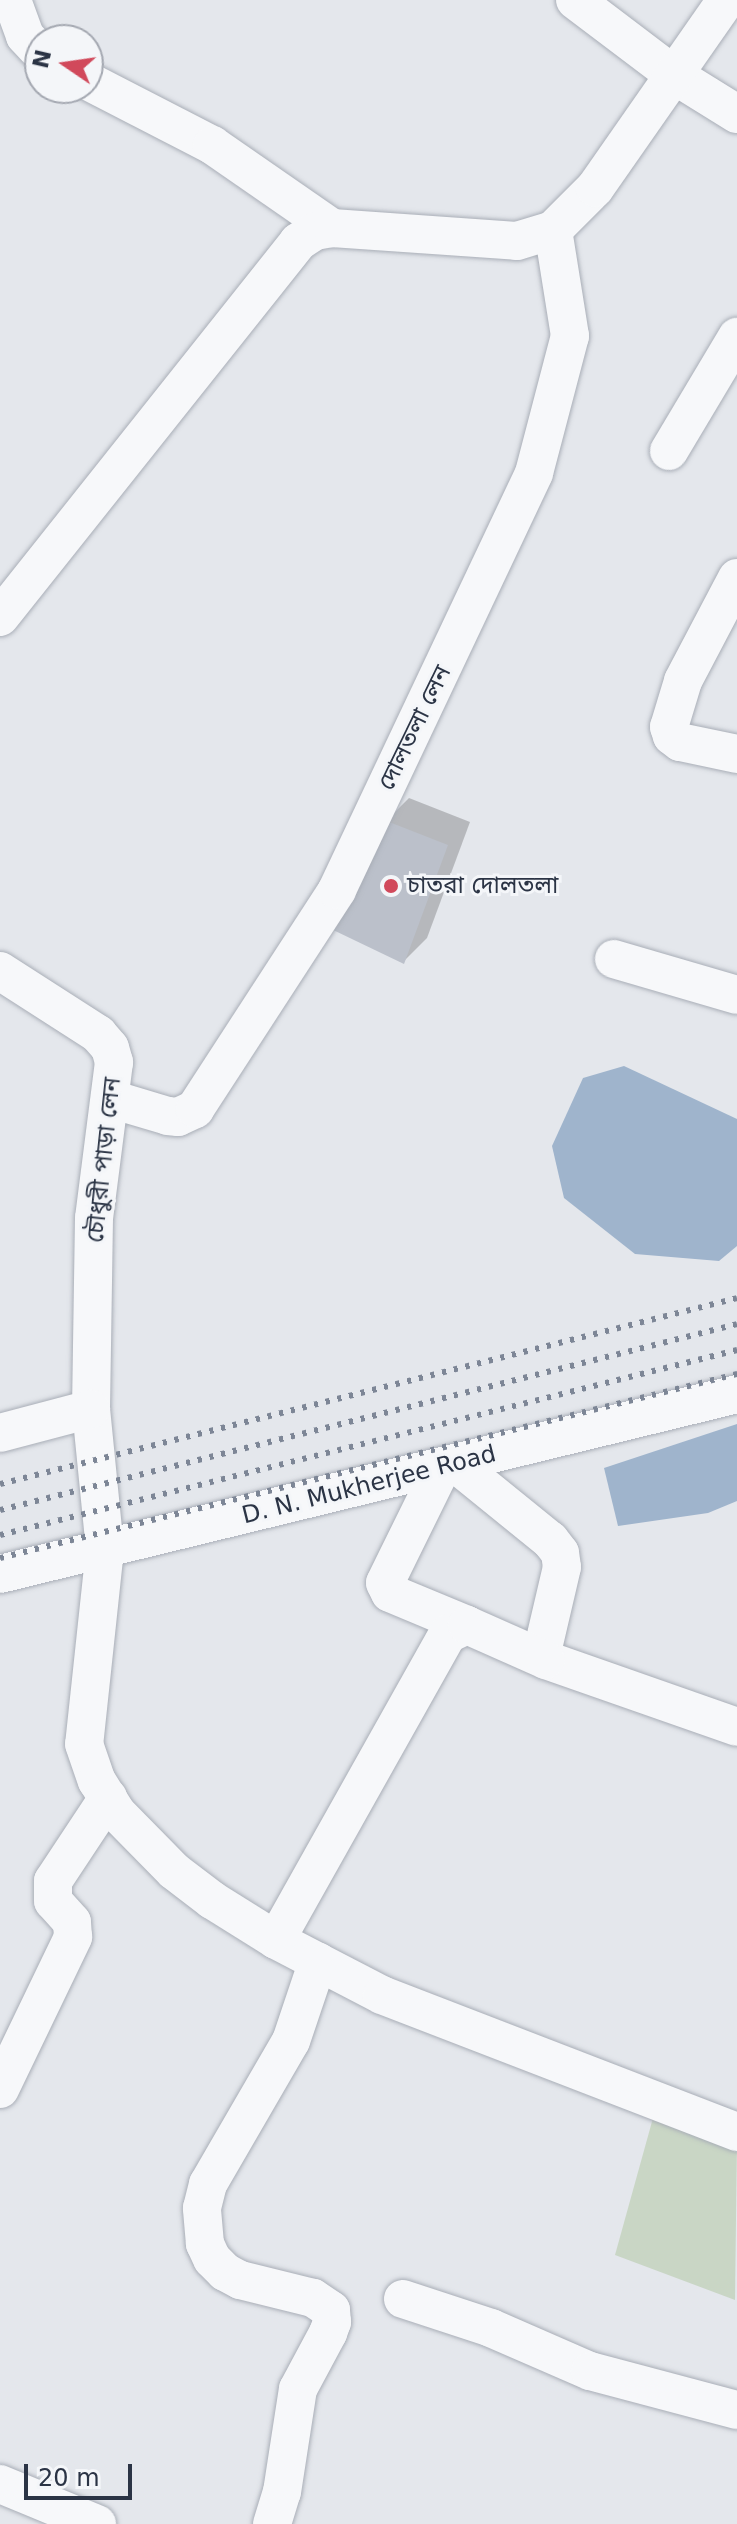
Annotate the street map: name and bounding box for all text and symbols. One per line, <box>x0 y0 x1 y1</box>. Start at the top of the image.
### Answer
north arrow <box>24 24 104 104</box>
text: N <box>28 47 56 71</box>
street label: দোলতলা লেন <box>372 661 458 795</box>
place label: চাতরা দোলতলা <box>407 872 558 900</box>
marker: চাতরা দোলতলা <box>382 877 400 895</box>
street label: চৌধুরী পাড়া লেন <box>81 1076 127 1244</box>
street label: D. N. Mukherjee Road <box>239 1439 499 1531</box>
scale bar <box>28 2448 136 2498</box>
text: 20 m <box>38 2464 100 2492</box>

